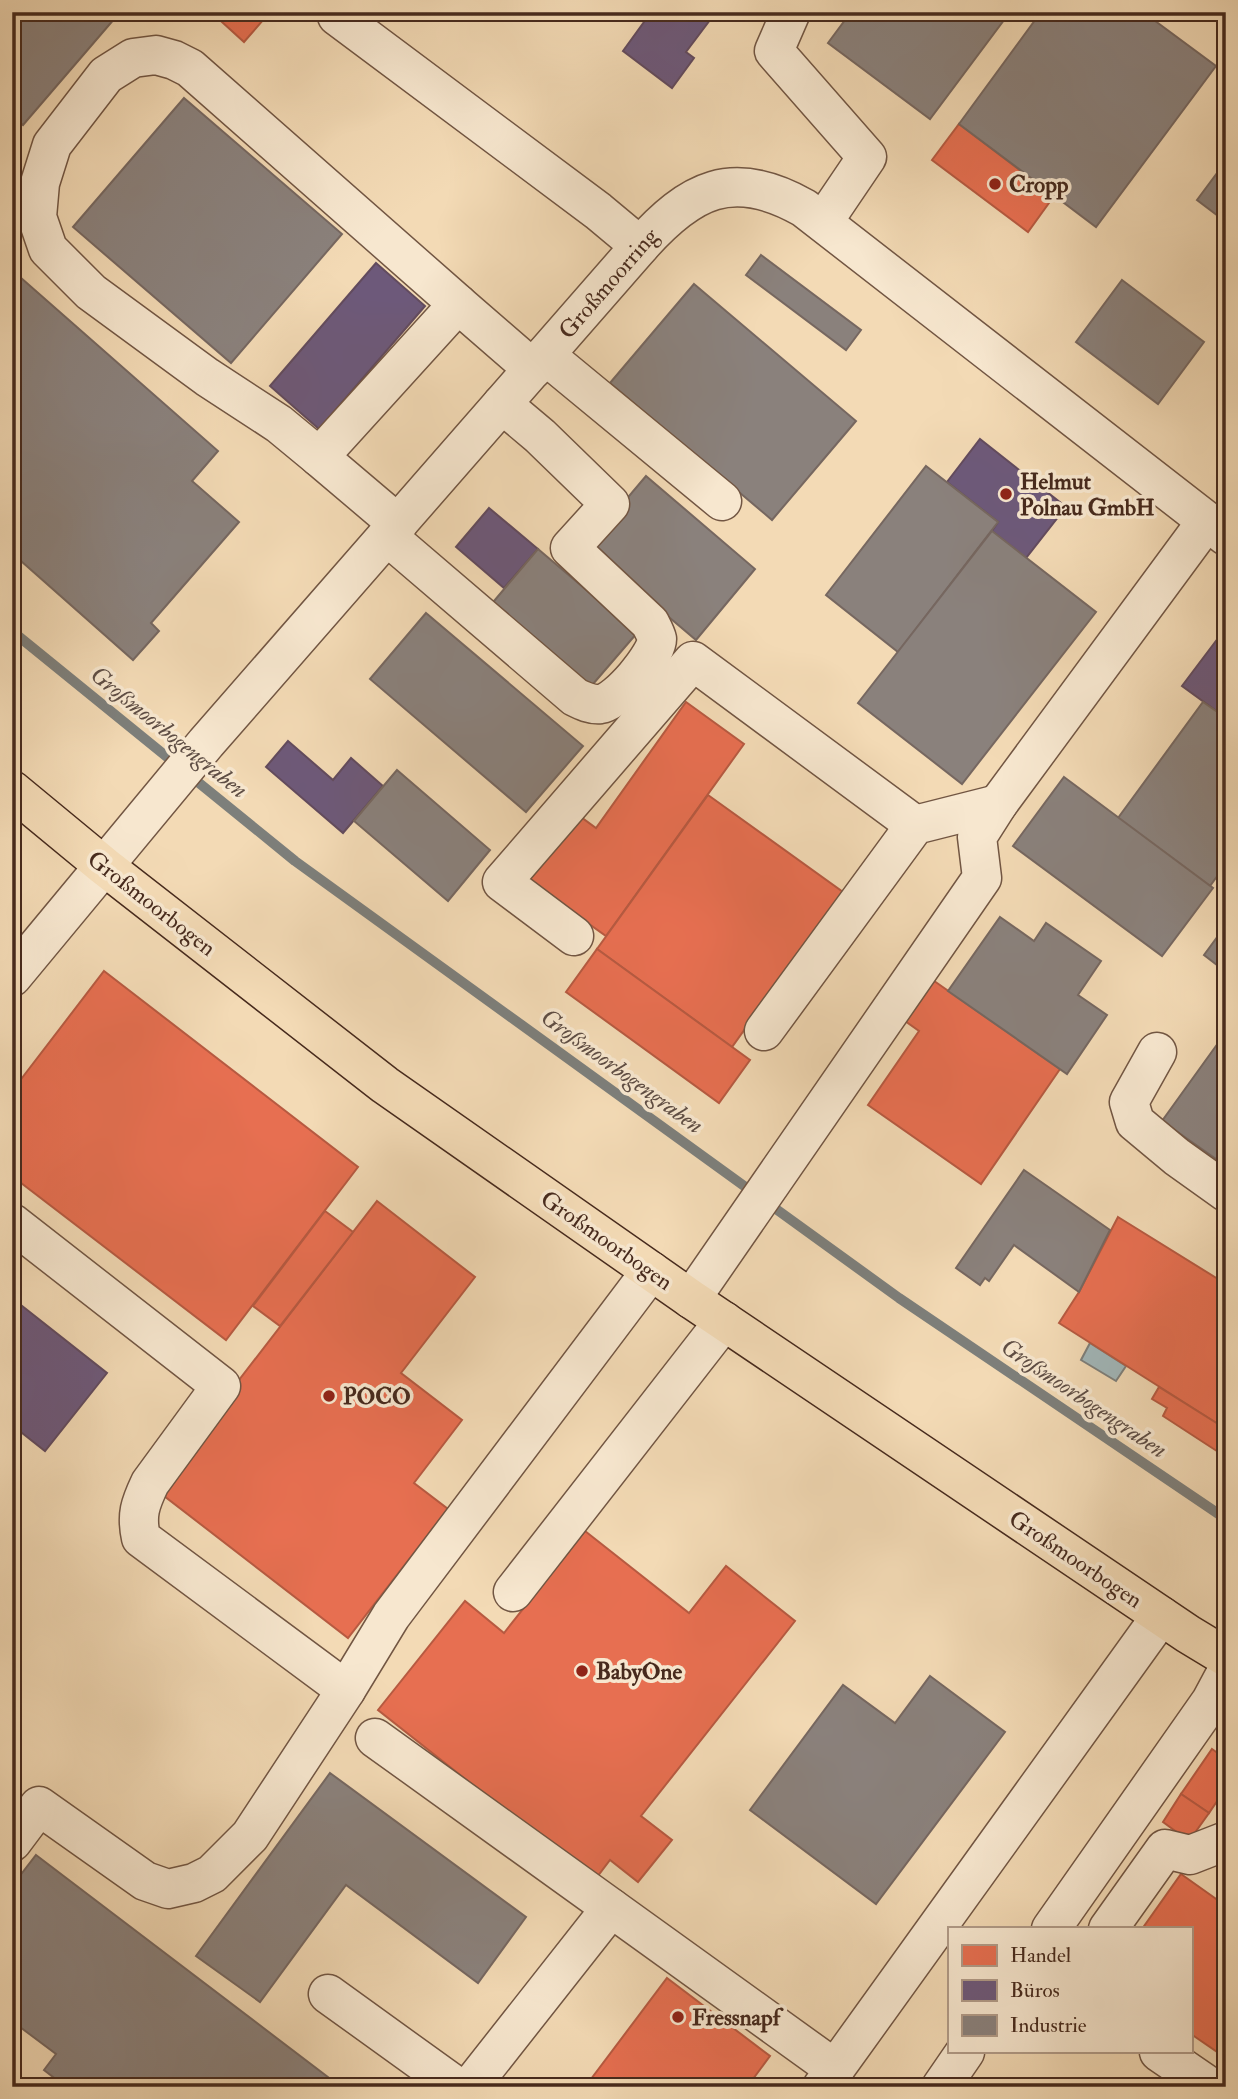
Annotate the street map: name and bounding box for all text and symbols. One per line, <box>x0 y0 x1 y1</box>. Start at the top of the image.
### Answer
place label: Cropp <box>1009 170 1069 200</box>
marker: Cropp <box>987 176 1003 192</box>
street label: Großmoorring <box>552 221 665 345</box>
place label: Helmut Polnau GmbH <box>1020 467 1155 522</box>
marker: Helmut Polnau GmbH <box>998 486 1014 502</box>
water label: Großmoorbogengraben <box>84 659 254 805</box>
street label: Großmoorbogen <box>82 844 222 963</box>
water label: Großmoorbogengraben <box>534 1002 709 1141</box>
street label: Großmoorbogen <box>535 1184 679 1297</box>
water label: Großmoorbogengraben <box>995 1331 1173 1465</box>
place label: POCO <box>343 1382 411 1411</box>
marker: POCO <box>321 1388 337 1404</box>
street label: Großmoorbogen <box>1003 1504 1148 1615</box>
place label: BabyOne <box>596 1657 682 1687</box>
marker: BabyOne <box>574 1663 590 1679</box>
legend <box>948 1927 1192 2054</box>
text: Handel <box>1010 1942 1072 1969</box>
text: Büros <box>1010 1977 1060 2004</box>
place label: Fressnapf <box>692 2003 784 2033</box>
marker: Fressnapf <box>670 2009 686 2025</box>
text: Industrie <box>1010 2012 1087 2039</box>

